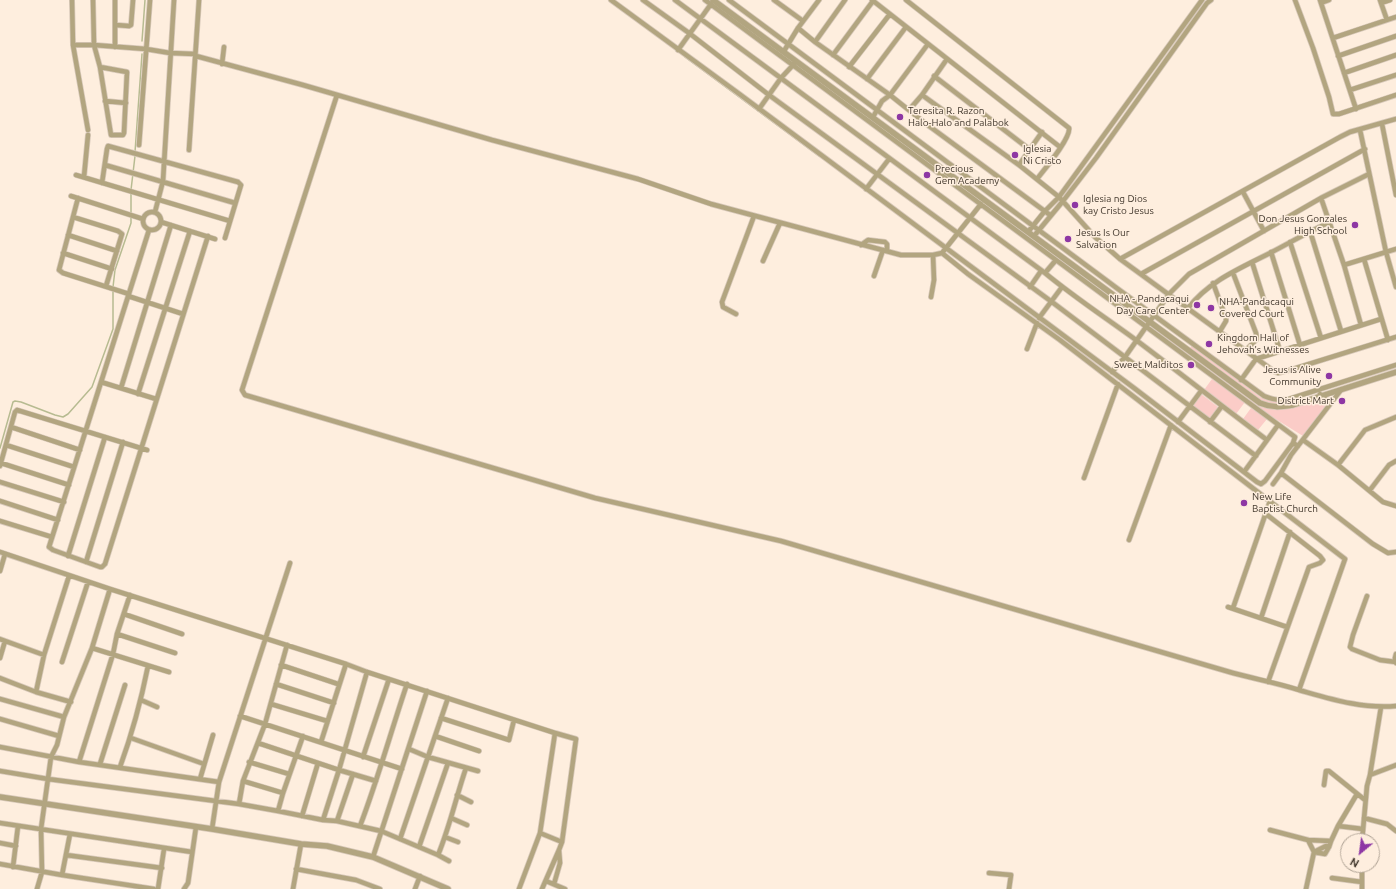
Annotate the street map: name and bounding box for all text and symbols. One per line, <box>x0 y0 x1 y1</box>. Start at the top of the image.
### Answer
place label: Teresita R. Razon Halo-Halo and Palabok <box>908 105 1009 128</box>
marker: Teresita R. Razon Halo-Halo and Palabok <box>895 112 905 122</box>
place label: Iglesia Ni Cristo <box>1023 143 1061 166</box>
marker: Iglesia Ni Cristo <box>1010 150 1020 160</box>
place label: Precious Gem Academy <box>935 163 999 186</box>
marker: Precious Gem Academy <box>922 170 932 180</box>
place label: Iglesia ng Dios kay Cristo Jesus <box>1083 193 1154 216</box>
marker: Iglesia ng Dios kay Cristo Jesus <box>1070 200 1080 210</box>
place label: Don Jesus Gonzales High School <box>1259 213 1347 236</box>
marker: Don Jesus Gonzales High School <box>1350 220 1360 230</box>
place label: Jesus Is Our Salvation <box>1076 227 1130 250</box>
marker: Jesus Is Our Salvation <box>1063 234 1073 244</box>
place label: NHA - Pandacaqui Day Care Center <box>1109 293 1189 316</box>
place label: NHA-Pandacaqui Covered Court <box>1219 296 1294 320</box>
marker: NHA - Pandacaqui Day Care Center <box>1192 300 1202 310</box>
marker: NHA-Pandacaqui Covered Court <box>1206 303 1216 313</box>
place label: Kingdom Hall of Jehovah's Witnesses <box>1217 332 1309 356</box>
marker: Kingdom Hall of Jehovah's Witnesses <box>1204 339 1214 349</box>
place label: Sweet Malditos <box>1114 359 1183 371</box>
marker: Sweet Malditos <box>1186 360 1196 370</box>
place label: Jesus is Alive Community <box>1263 364 1321 388</box>
marker: Jesus is Alive Community <box>1324 371 1334 381</box>
place label: District Mart <box>1278 395 1334 407</box>
marker: District Mart <box>1337 396 1347 406</box>
place label: New Life Baptist Church <box>1252 491 1318 514</box>
marker: New Life Baptist Church <box>1239 498 1249 508</box>
north arrow <box>1340 833 1380 873</box>
text: N <box>1348 855 1361 870</box>

